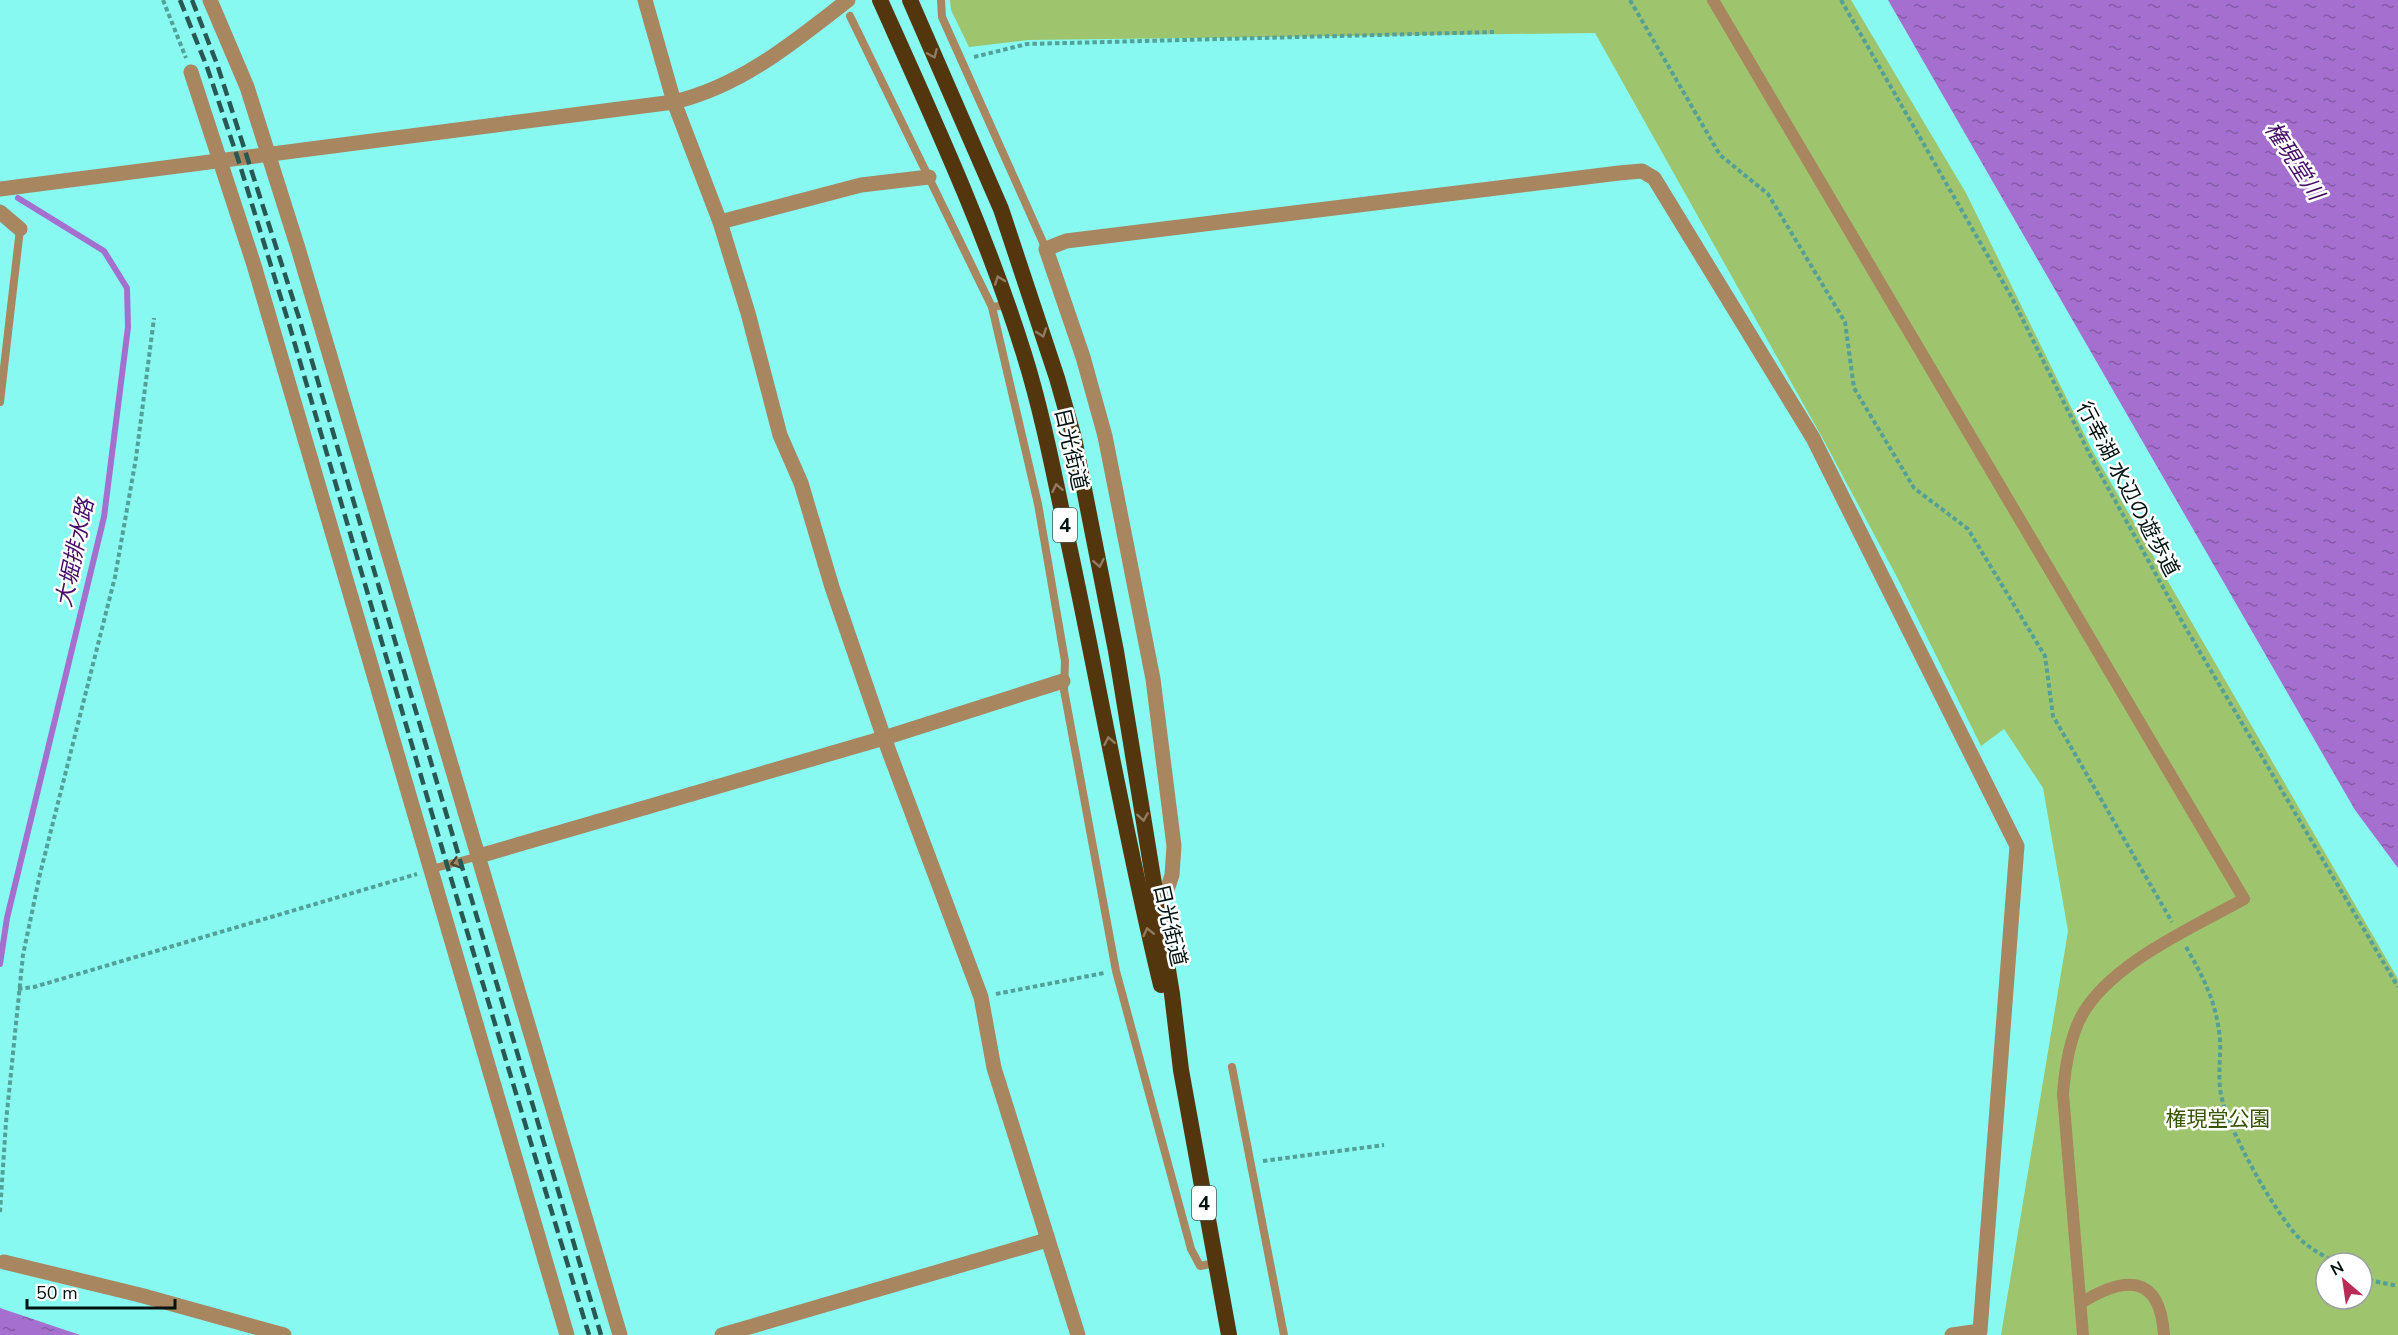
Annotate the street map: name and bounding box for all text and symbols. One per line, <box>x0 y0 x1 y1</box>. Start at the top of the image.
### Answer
one-way arrow <box>926 48 938 59</box>
water label: 権現堂川 <box>2257 116 2332 208</box>
one-way arrow <box>993 276 1006 286</box>
one-way arrow <box>1035 327 1047 338</box>
street label: 行幸湖 水辺の遊歩道 <box>2070 397 2186 581</box>
street label: 日光街道 <box>1048 405 1094 493</box>
one-way arrow <box>1051 483 1064 493</box>
water label: 大堀排水路 <box>49 494 102 610</box>
road number: 4 <box>1053 508 1077 542</box>
one-way arrow <box>1092 558 1105 568</box>
one-way arrow <box>1103 736 1116 746</box>
one-way arrow <box>1137 812 1149 822</box>
one-way arrow <box>450 856 461 868</box>
street label: 日光街道 <box>1147 881 1193 969</box>
one-way arrow <box>1143 927 1156 937</box>
park label: 権現堂公園 <box>2166 1105 2271 1133</box>
road number: 4 <box>1192 1186 1216 1220</box>
north arrow <box>2314 1251 2374 1311</box>
text: N <box>2327 1256 2348 1281</box>
scale bar <box>27 1272 176 1310</box>
text: 50 m <box>36 1281 78 1305</box>

